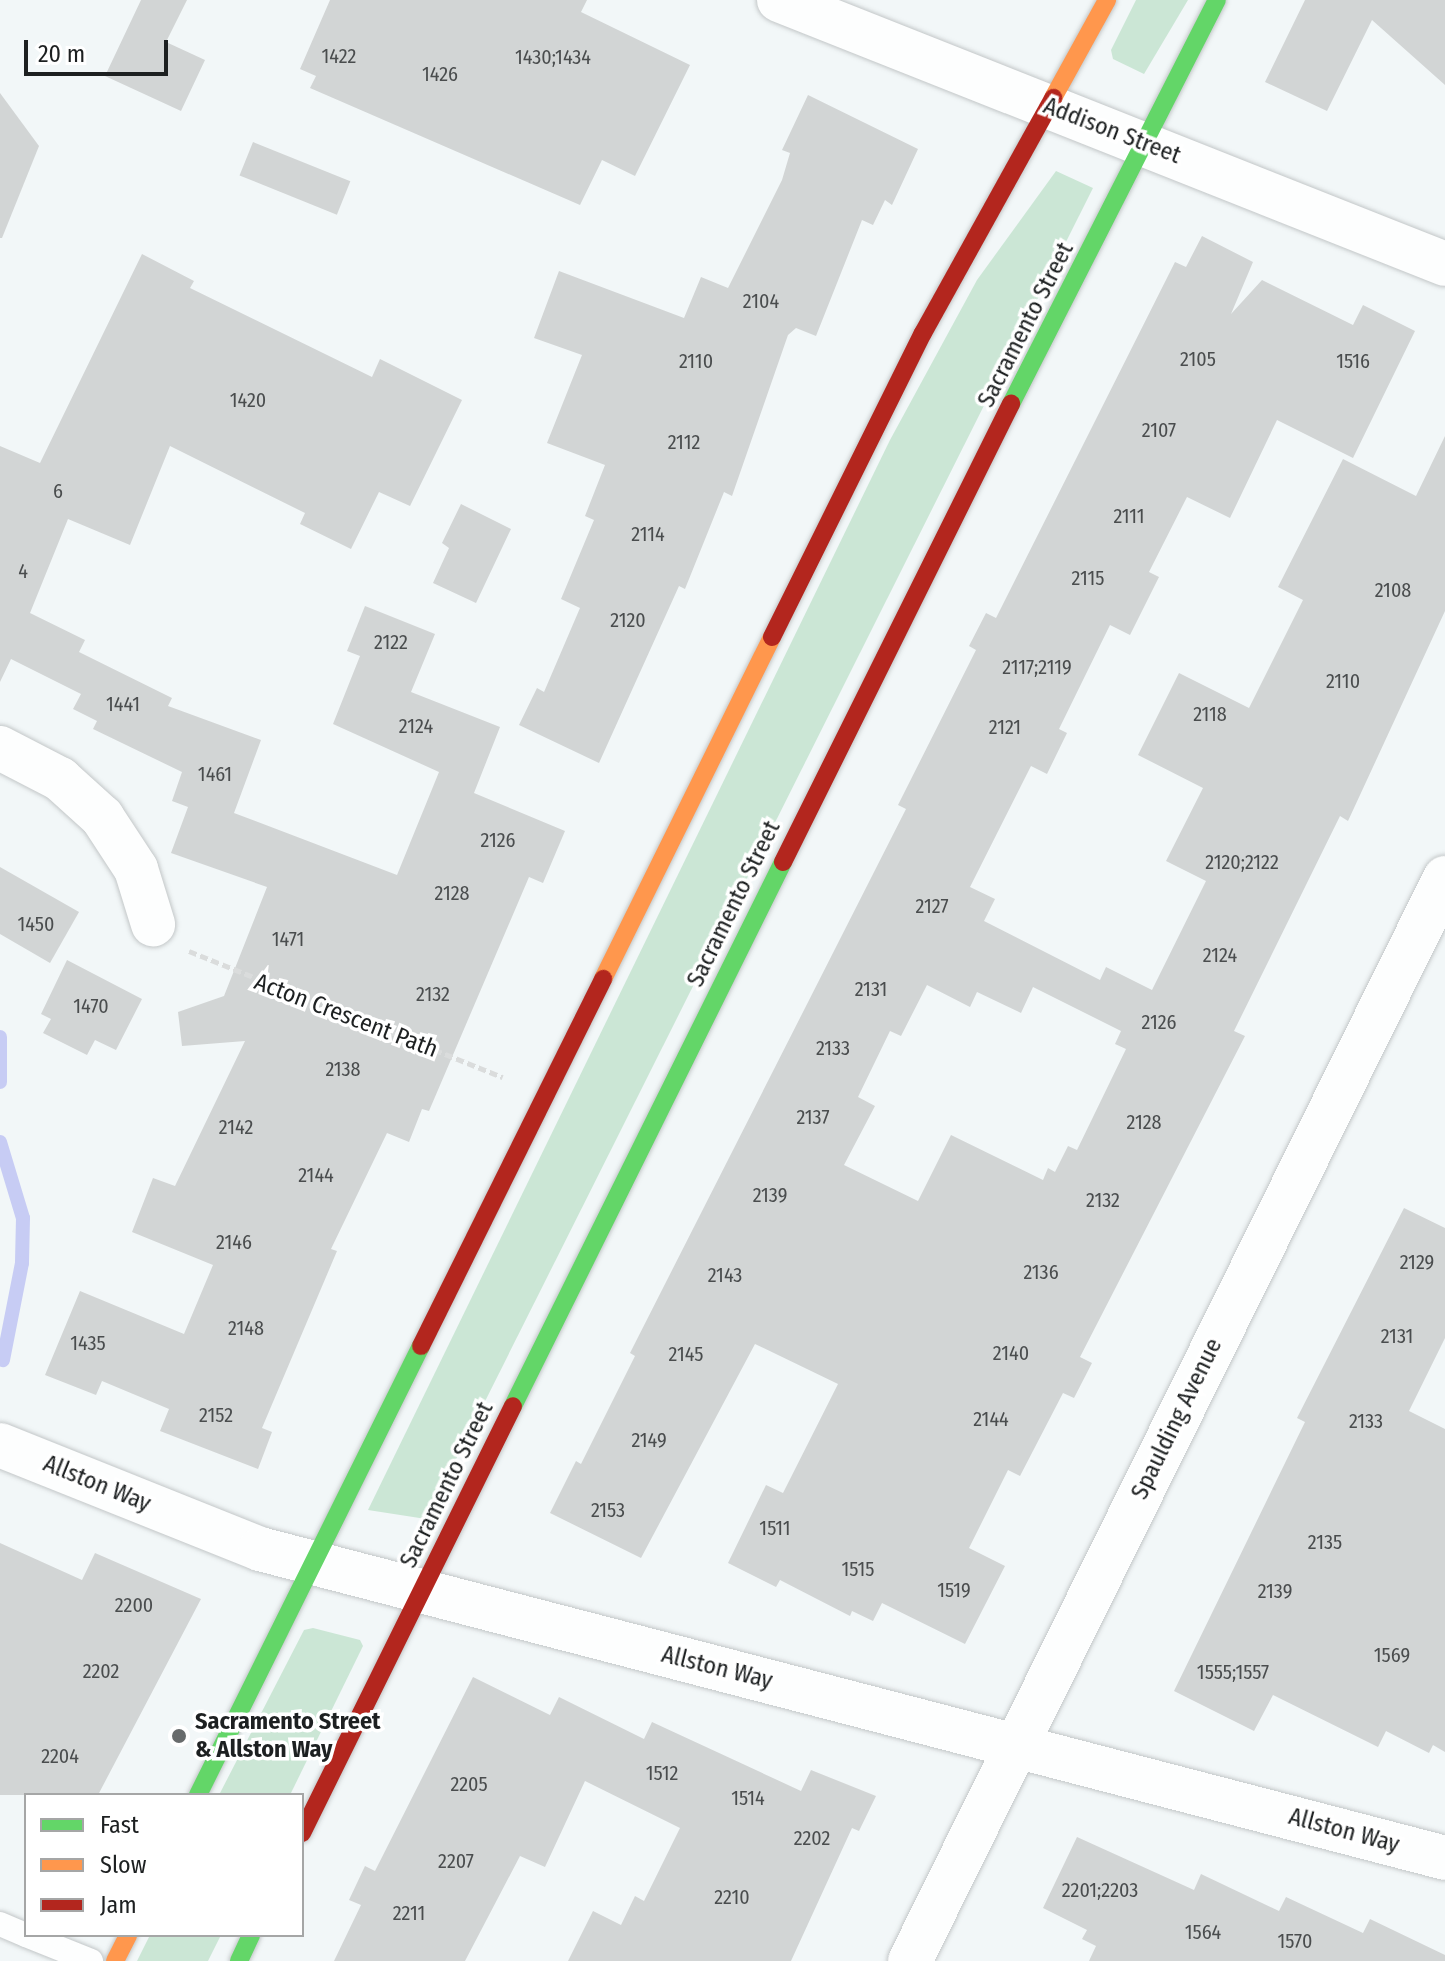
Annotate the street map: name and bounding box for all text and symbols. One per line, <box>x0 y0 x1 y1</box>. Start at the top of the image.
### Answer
scale bar <box>28 24 172 74</box>
text: 20 m <box>38 40 85 68</box>
house number: 1422 <box>322 44 356 68</box>
house number: 1430;1434 <box>515 45 591 69</box>
house number: 1426 <box>422 62 458 86</box>
street label: Addison Street <box>1039 92 1185 170</box>
street label: Sacramento Street <box>972 238 1080 412</box>
house number: 2104 <box>743 289 779 313</box>
house number: 2105 <box>1180 347 1216 371</box>
house number: 2110 <box>679 349 713 373</box>
house number: 1516 <box>1336 349 1370 373</box>
house number: 1420 <box>230 388 266 412</box>
house number: 2107 <box>1142 418 1176 442</box>
house number: 2112 <box>668 430 700 454</box>
house number: 6 <box>53 479 63 503</box>
house number: 2111 <box>1113 504 1145 528</box>
house number: 2114 <box>631 522 665 546</box>
house number: 4 <box>18 559 28 583</box>
house number: 2115 <box>1072 566 1104 590</box>
house number: 2108 <box>1375 578 1411 602</box>
house number: 2120 <box>610 608 646 632</box>
house number: 2122 <box>374 630 408 654</box>
house number: 2117;2119 <box>1002 655 1072 679</box>
house number: 2110 <box>1326 669 1360 693</box>
house number: 1441 <box>106 692 140 716</box>
house number: 2118 <box>1193 702 1227 726</box>
house number: 2124 <box>399 714 433 738</box>
house number: 2121 <box>989 715 1021 739</box>
house number: 1461 <box>198 762 232 786</box>
street label: Sacramento Street <box>681 816 787 992</box>
house number: 2126 <box>481 828 515 852</box>
house number: 2120;2122 <box>1205 850 1279 874</box>
house number: 2128 <box>435 881 469 905</box>
house number: 2127 <box>916 894 948 918</box>
house number: 1450 <box>18 912 54 936</box>
house number: 1471 <box>272 927 304 951</box>
house number: 2124 <box>1203 943 1237 967</box>
street label: Acton Crescent Path <box>250 968 442 1064</box>
house number: 2131 <box>855 977 887 1001</box>
house number: 2132 <box>416 982 450 1006</box>
house number: 1470 <box>73 994 109 1018</box>
house number: 2126 <box>1142 1010 1176 1034</box>
house number: 2133 <box>816 1036 850 1060</box>
house number: 2138 <box>325 1057 361 1081</box>
house number: 2137 <box>796 1105 830 1129</box>
house number: 2128 <box>1127 1110 1161 1134</box>
house number: 2142 <box>219 1115 253 1139</box>
house number: 2144 <box>298 1163 334 1187</box>
house number: 2139 <box>753 1183 787 1207</box>
house number: 2132 <box>1086 1188 1120 1212</box>
house number: 2146 <box>216 1230 252 1254</box>
house number: 2129 <box>1400 1250 1434 1274</box>
house number: 2136 <box>1023 1260 1059 1284</box>
house number: 2143 <box>708 1263 742 1287</box>
house number: 2148 <box>228 1316 264 1340</box>
house number: 2131 <box>1381 1324 1413 1348</box>
house number: 1435 <box>70 1331 106 1355</box>
street label: Spaulding Avenue <box>1126 1334 1228 1504</box>
house number: 2140 <box>993 1341 1029 1365</box>
house number: 2145 <box>669 1342 703 1366</box>
street label: Sacramento Street <box>394 1397 500 1573</box>
house number: 2152 <box>199 1403 233 1427</box>
house number: 2144 <box>973 1407 1009 1431</box>
house number: 2133 <box>1349 1409 1383 1433</box>
house number: 2149 <box>631 1428 667 1452</box>
street label: Allston Way <box>39 1449 155 1519</box>
house number: 2153 <box>591 1498 625 1522</box>
house number: 1511 <box>759 1516 791 1540</box>
house number: 2135 <box>1308 1530 1342 1554</box>
house number: 1515 <box>842 1557 874 1581</box>
house number: 1519 <box>937 1578 971 1602</box>
house number: 2139 <box>1258 1579 1292 1603</box>
house number: 2200 <box>115 1593 153 1617</box>
street label: Allston Way <box>659 1640 775 1696</box>
house number: 1569 <box>1374 1643 1410 1667</box>
house number: 2202 <box>83 1659 119 1683</box>
house number: 1555;1557 <box>1197 1660 1269 1684</box>
place label: Sacramento Street & Allston Way <box>195 1708 381 1764</box>
marker: Sacramento Street & Allston Way <box>170 1727 188 1745</box>
house number: 2204 <box>41 1744 79 1768</box>
house number: 1512 <box>646 1761 678 1785</box>
house number: 2205 <box>450 1772 488 1796</box>
house number: 1514 <box>731 1786 765 1810</box>
legend <box>24 1793 304 1937</box>
street label: Allston Way <box>1286 1802 1402 1860</box>
text: Fast <box>100 1811 139 1839</box>
house number: 2202 <box>794 1826 830 1850</box>
house number: 2207 <box>438 1849 474 1873</box>
text: Slow <box>100 1851 146 1879</box>
house number: 2201;2203 <box>1062 1878 1138 1902</box>
house number: 2210 <box>714 1885 750 1909</box>
text: Jam <box>100 1891 137 1919</box>
house number: 2211 <box>393 1901 425 1925</box>
house number: 1564 <box>1185 1920 1221 1944</box>
house number: 1570 <box>1278 1929 1312 1953</box>

